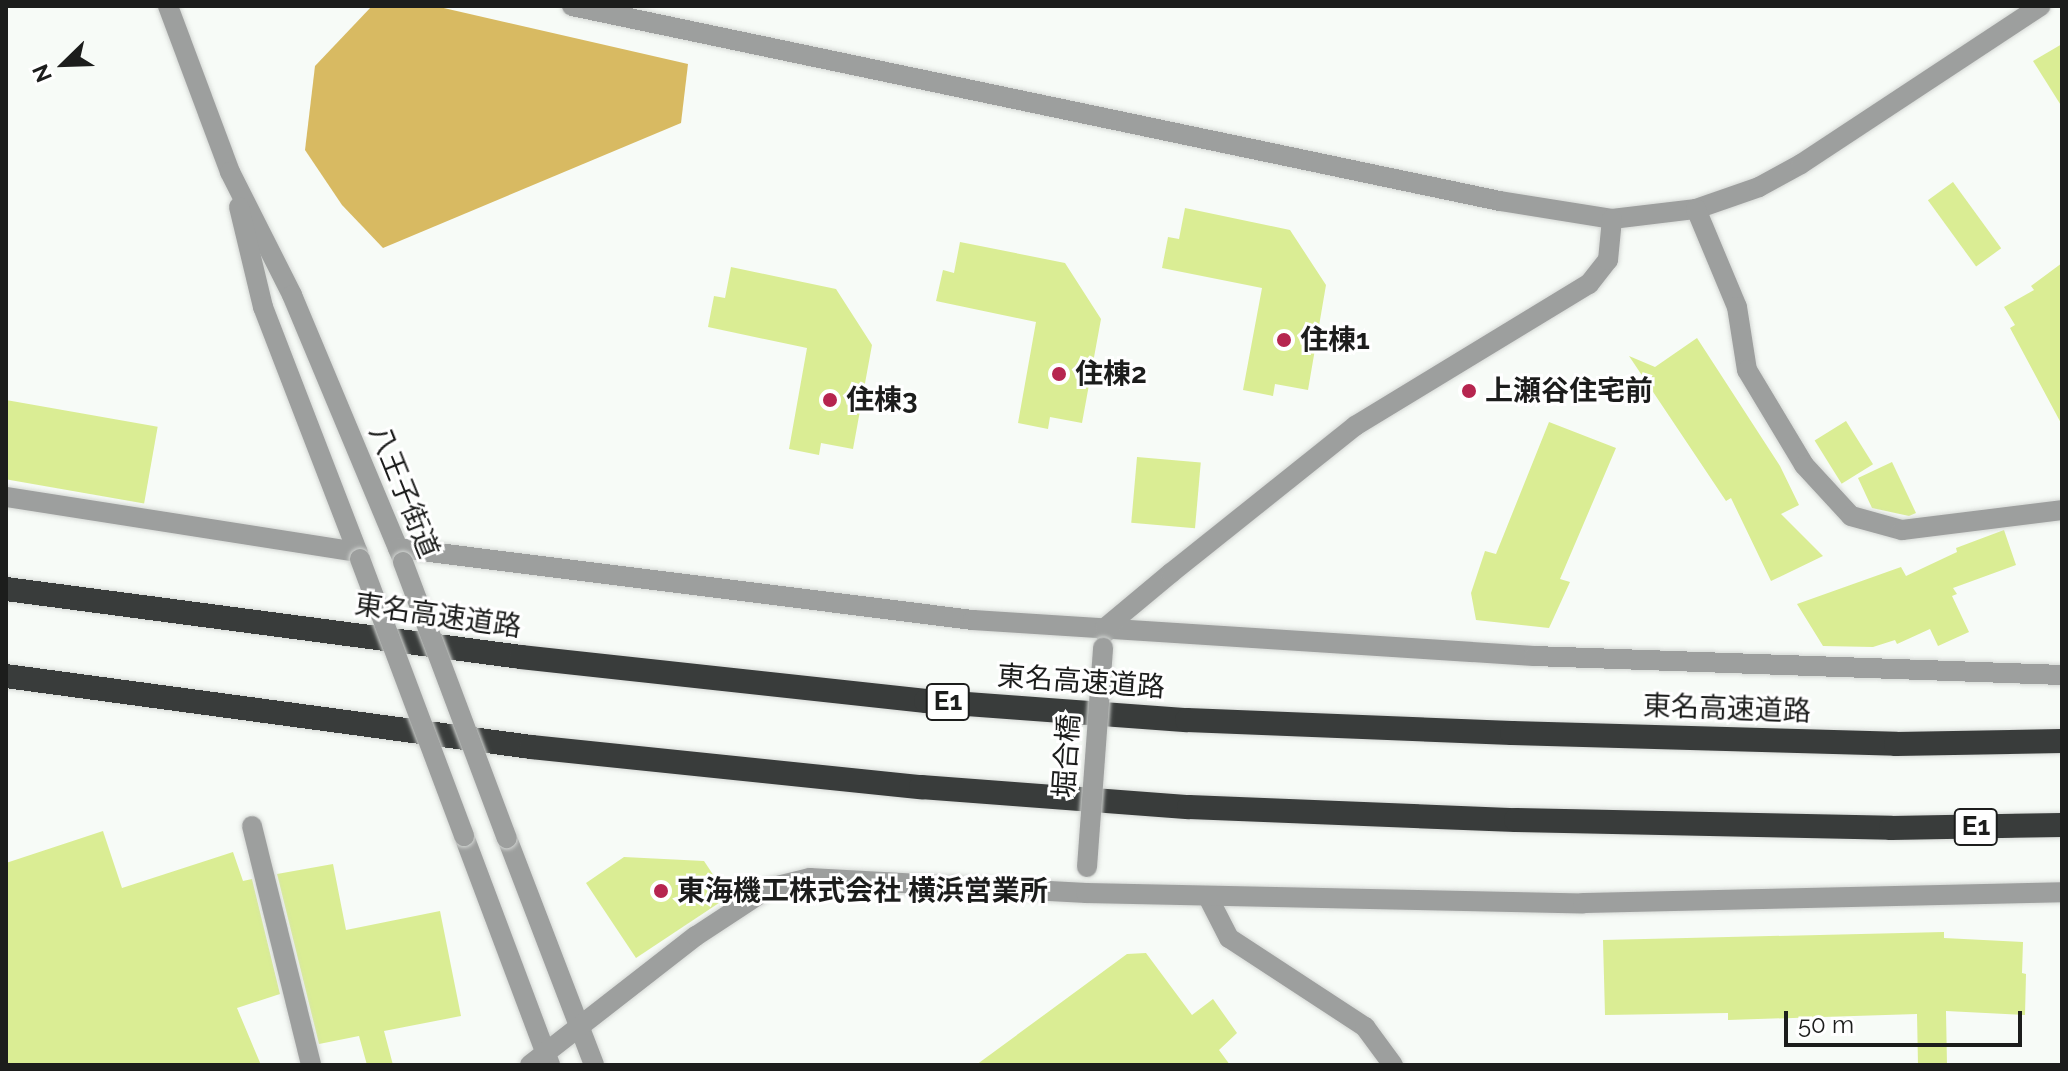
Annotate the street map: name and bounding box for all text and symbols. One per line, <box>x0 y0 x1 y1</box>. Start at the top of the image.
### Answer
north arrow <box>24 24 104 104</box>
text: N <box>27 61 57 86</box>
place label: 住棟1 <box>1300 323 1370 357</box>
marker: 住棟1 <box>1275 331 1293 349</box>
place label: 住棟2 <box>1075 357 1147 391</box>
marker: 住棟2 <box>1050 365 1068 383</box>
place label: 上瀬谷住宅前 <box>1485 374 1653 408</box>
marker: 上瀬谷住宅前 <box>1460 382 1478 400</box>
place label: 住棟3 <box>846 383 918 417</box>
marker: 住棟3 <box>821 391 839 409</box>
street label: 八王子街道 <box>362 421 446 563</box>
street label: 東名高速道路 <box>352 588 524 644</box>
street label: 東名高速道路 <box>996 659 1166 705</box>
road number: E1 <box>924 680 972 724</box>
street label: 東名高速道路 <box>1642 689 1812 729</box>
street label: 堀合橋 <box>1047 713 1087 799</box>
road number: E1 <box>1952 805 2000 849</box>
place label: 東海機工株式会社 横浜営業所 <box>677 874 1048 908</box>
marker: 東海機工株式会社 横浜営業所 <box>652 882 670 900</box>
scale bar <box>1788 995 2026 1045</box>
text: 50 m <box>1798 1010 1854 1039</box>

